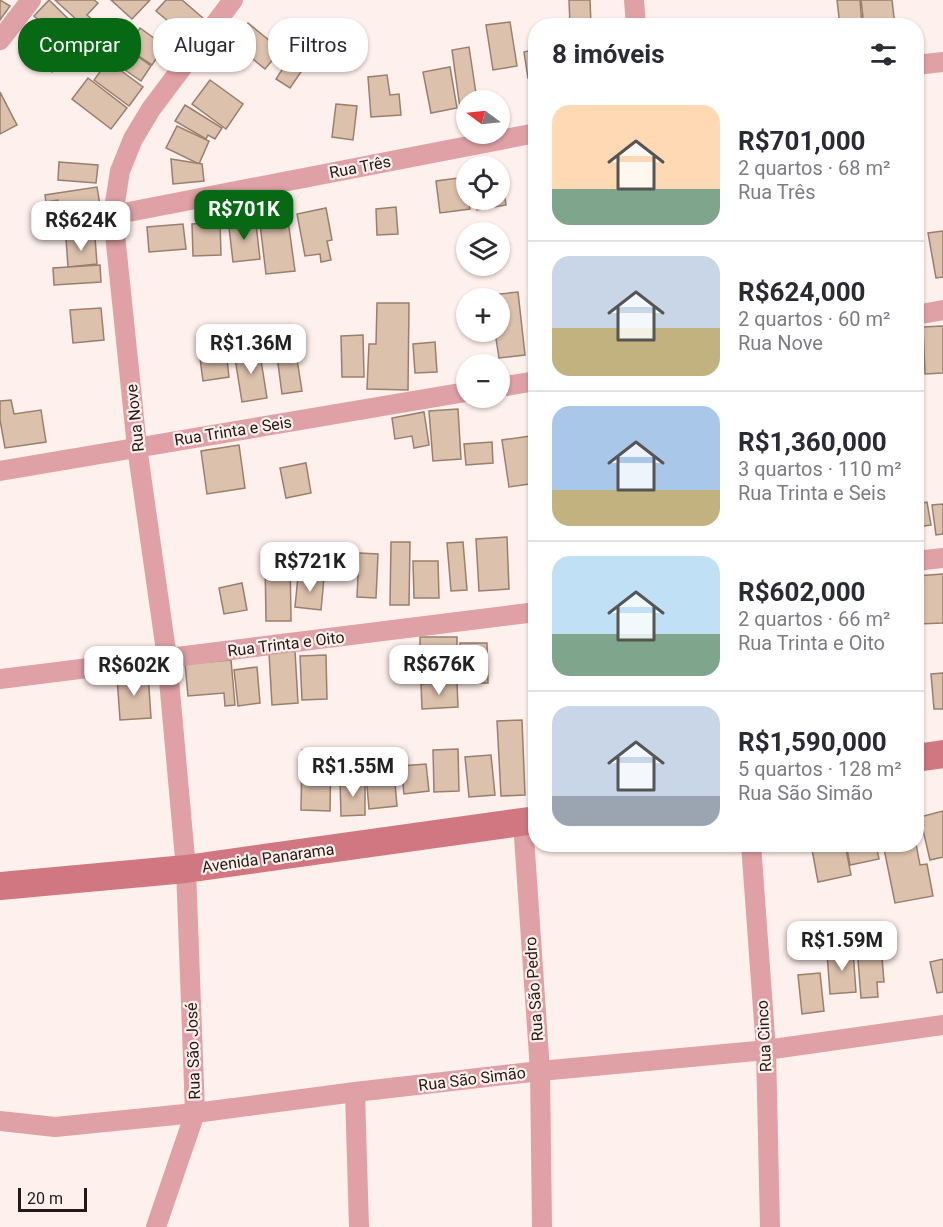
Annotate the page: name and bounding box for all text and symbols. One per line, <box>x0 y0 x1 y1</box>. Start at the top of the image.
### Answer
chip: Comprar <box>18 18 141 72</box>
chip: Alugar <box>153 18 256 72</box>
chip: Filtros <box>268 18 368 72</box>
icon: filters <box>867 38 900 71</box>
text: 8 imóveis <box>552 39 665 69</box>
north arrow <box>456 90 510 144</box>
map controls <box>456 90 510 408</box>
text: R$701,000 <box>738 126 865 156</box>
icon: home <box>600 129 672 201</box>
street label: Rua Três <box>328 152 392 182</box>
button: locate <box>456 156 510 210</box>
text: 2 quartos · 68 m² <box>738 156 890 180</box>
text: Rua Três <box>738 180 816 204</box>
pin: R$701K <box>195 190 293 241</box>
text: R$701K <box>208 197 280 221</box>
pin: R$624K <box>32 201 130 252</box>
text: R$624K <box>45 208 117 232</box>
button: layers <box>456 222 510 276</box>
text: R$624,000 <box>738 277 865 307</box>
icon: home <box>600 280 672 352</box>
button: + <box>456 288 510 342</box>
text: 2 quartos · 60 m² <box>738 307 890 331</box>
pin: R$1.36M <box>196 324 306 375</box>
text: R$1.36M <box>210 331 292 355</box>
text: Rua Nove <box>738 331 823 355</box>
button: − <box>456 354 510 408</box>
street label: Rua Nove <box>122 383 148 453</box>
street label: Rua Trinta e Seis <box>173 412 293 450</box>
text: R$1,360,000 <box>738 427 887 457</box>
icon: home <box>600 430 672 502</box>
text: 3 quartos · 110 m² <box>738 457 902 481</box>
text: Rua Trinta e Seis <box>738 481 886 505</box>
pin: R$721K <box>261 542 359 593</box>
text: R$721K <box>274 549 346 573</box>
text: R$602,000 <box>738 577 865 607</box>
icon: home <box>600 580 672 652</box>
text: 2 quartos · 66 m² <box>738 607 890 631</box>
street label: Rua Trinta e Oito <box>226 627 346 661</box>
text: Rua Trinta e Oito <box>738 631 885 655</box>
pin: R$676K <box>390 645 488 696</box>
pin: R$602K <box>85 646 183 697</box>
text: R$676K <box>403 652 475 676</box>
text: R$602K <box>98 653 170 677</box>
text: R$1,590,000 <box>738 727 887 757</box>
icon: home <box>600 730 672 802</box>
pin: R$1.55M <box>298 747 408 798</box>
text: R$1.55M <box>312 754 394 778</box>
text: 5 quartos · 128 m² <box>738 757 902 781</box>
text: Rua São Simão <box>738 781 873 805</box>
street label: Avenida Panarama <box>201 839 335 877</box>
pin: R$1.59M <box>787 921 897 972</box>
text: R$1.59M <box>801 928 883 952</box>
street label: Rua São Pedro <box>521 936 547 1042</box>
street label: Rua Cinco <box>753 1000 775 1072</box>
street label: Rua São José <box>182 1002 204 1100</box>
street label: Rua São Simão <box>417 1063 527 1095</box>
scale bar <box>18 1185 87 1212</box>
text: 20 m <box>27 1189 63 1208</box>

